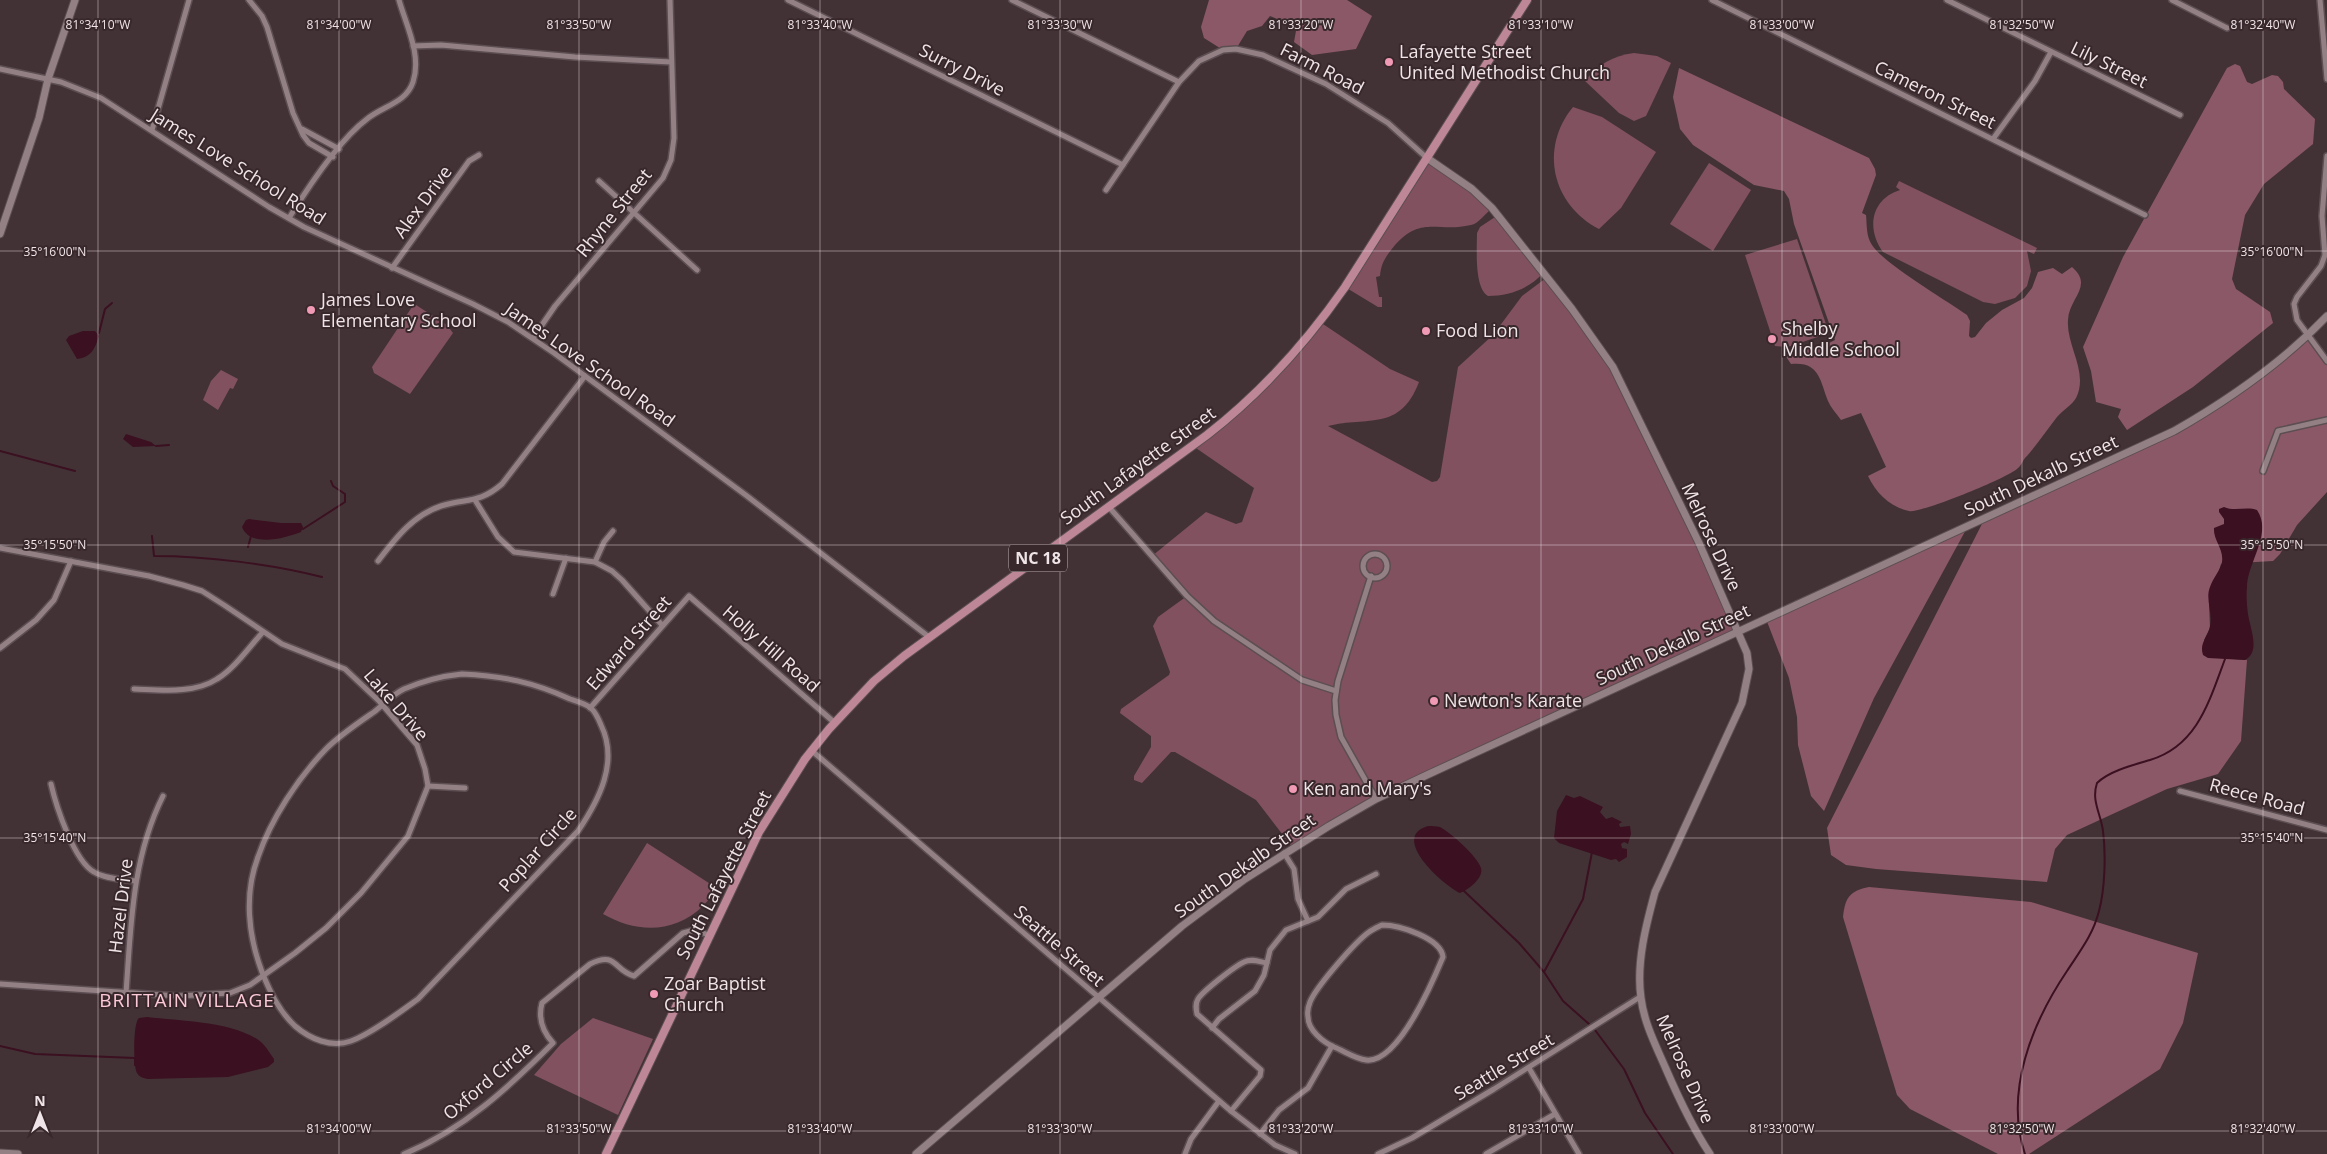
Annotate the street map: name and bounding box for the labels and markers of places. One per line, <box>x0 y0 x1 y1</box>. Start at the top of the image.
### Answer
place label: Lafayette Street United Methodist Church <box>1399 39 1610 84</box>
marker: Lafayette Street United Methodist Church <box>1383 56 1395 68</box>
place label: James Love Elementary School <box>319 287 477 332</box>
marker: James Love Elementary School <box>305 304 317 316</box>
place label: Shelby Middle School <box>1782 316 1900 361</box>
place label: Food Lion <box>1436 318 1518 342</box>
marker: Food Lion <box>1420 325 1432 337</box>
marker: Shelby Middle School <box>1766 333 1778 345</box>
place label: Newton's Karate <box>1444 688 1582 712</box>
marker: Newton's Karate <box>1428 695 1440 707</box>
place label: Ken and Mary's <box>1303 776 1432 800</box>
marker: Ken and Mary's <box>1287 783 1299 795</box>
place label: Zoar Baptist Church <box>664 971 766 1016</box>
marker: Zoar Baptist Church <box>648 988 660 1000</box>

